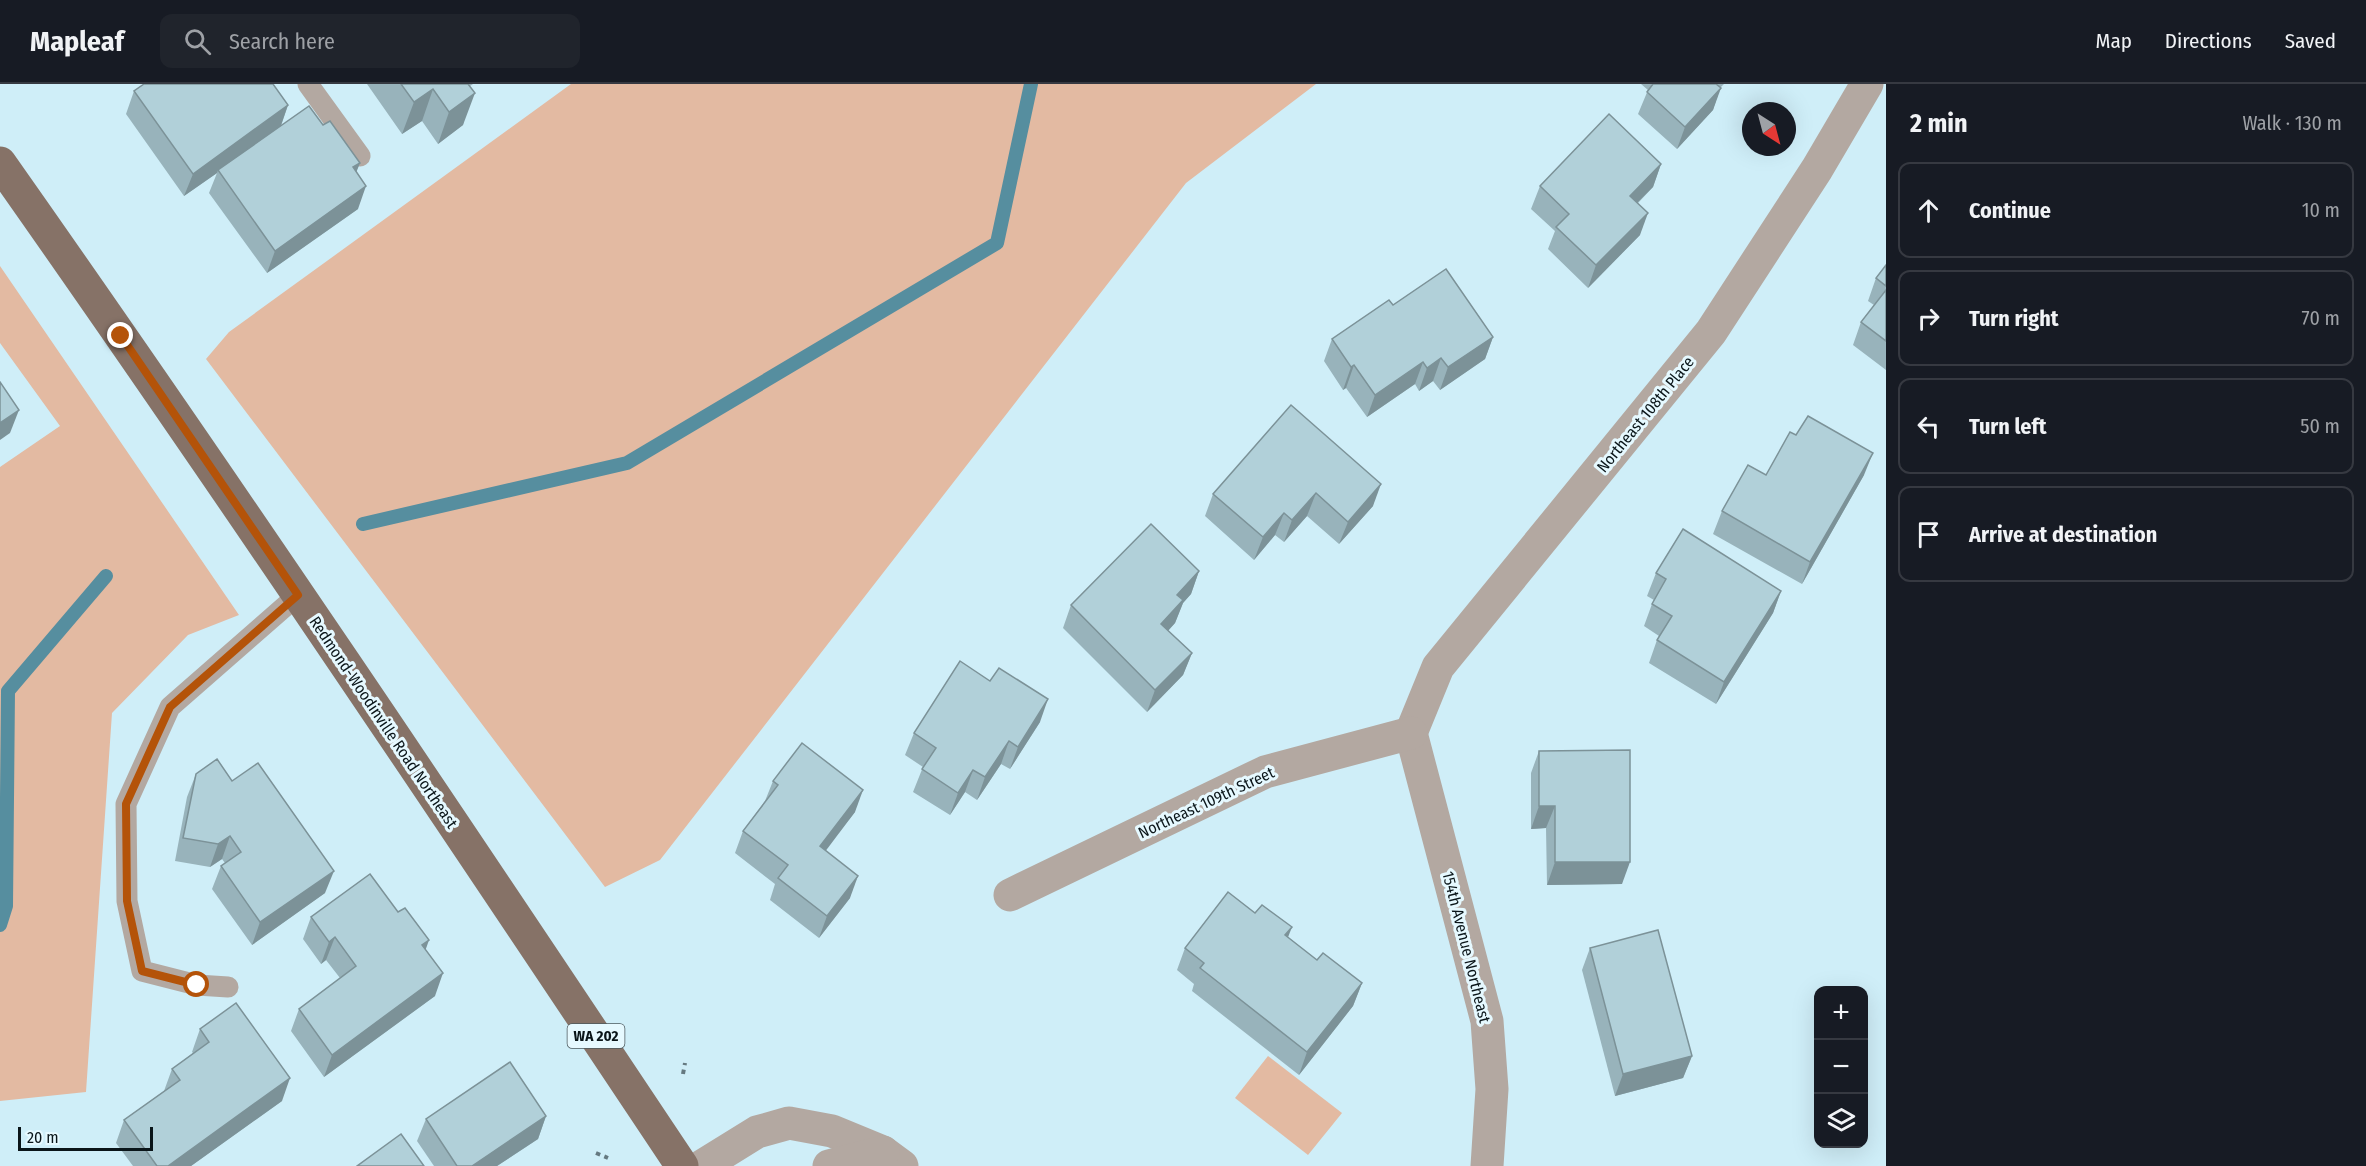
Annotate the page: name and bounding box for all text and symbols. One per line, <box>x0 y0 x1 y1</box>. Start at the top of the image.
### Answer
search box <box>160 14 580 68</box>
text: Mapleaf <box>30 25 124 58</box>
icon: search <box>181 25 214 58</box>
text: Search here <box>229 28 335 55</box>
text: Map <box>2095 28 2132 54</box>
text: Directions <box>2165 28 2252 54</box>
text: Saved <box>2285 28 2336 54</box>
north arrow <box>1742 102 1796 156</box>
text: 2 min <box>1910 108 1968 139</box>
text: Walk · 130 m <box>2242 111 2342 135</box>
icon: ahead <box>1912 194 1945 227</box>
text: Continue <box>1969 197 2051 224</box>
text: 10 m <box>2302 198 2340 222</box>
icon: right <box>1912 302 1945 335</box>
text: Turn right <box>1969 305 2058 332</box>
text: 70 m <box>2302 306 2340 330</box>
route end <box>107 322 133 348</box>
street label: Northeast 108th Place <box>1593 353 1698 476</box>
icon: left <box>1912 410 1945 443</box>
text: Turn left <box>1969 413 2047 440</box>
text: 50 m <box>2300 414 2340 438</box>
icon: arrive <box>1912 518 1945 551</box>
text: Arrive at destination <box>1969 521 2157 548</box>
street label: Redmond-Woodinville Road Northeast <box>305 613 462 832</box>
street label: Northeast 109th Street <box>1135 762 1278 842</box>
street label: 154th Avenue Northeast <box>1438 869 1495 1026</box>
route start <box>183 971 209 997</box>
map controls <box>1814 986 1868 1148</box>
button: + <box>1814 986 1868 1040</box>
road number: WA 202 <box>568 1024 624 1048</box>
button: − <box>1814 1040 1868 1094</box>
button: layers <box>1814 1094 1868 1148</box>
scale bar <box>18 1124 153 1152</box>
text: 20 m <box>27 1128 58 1147</box>

